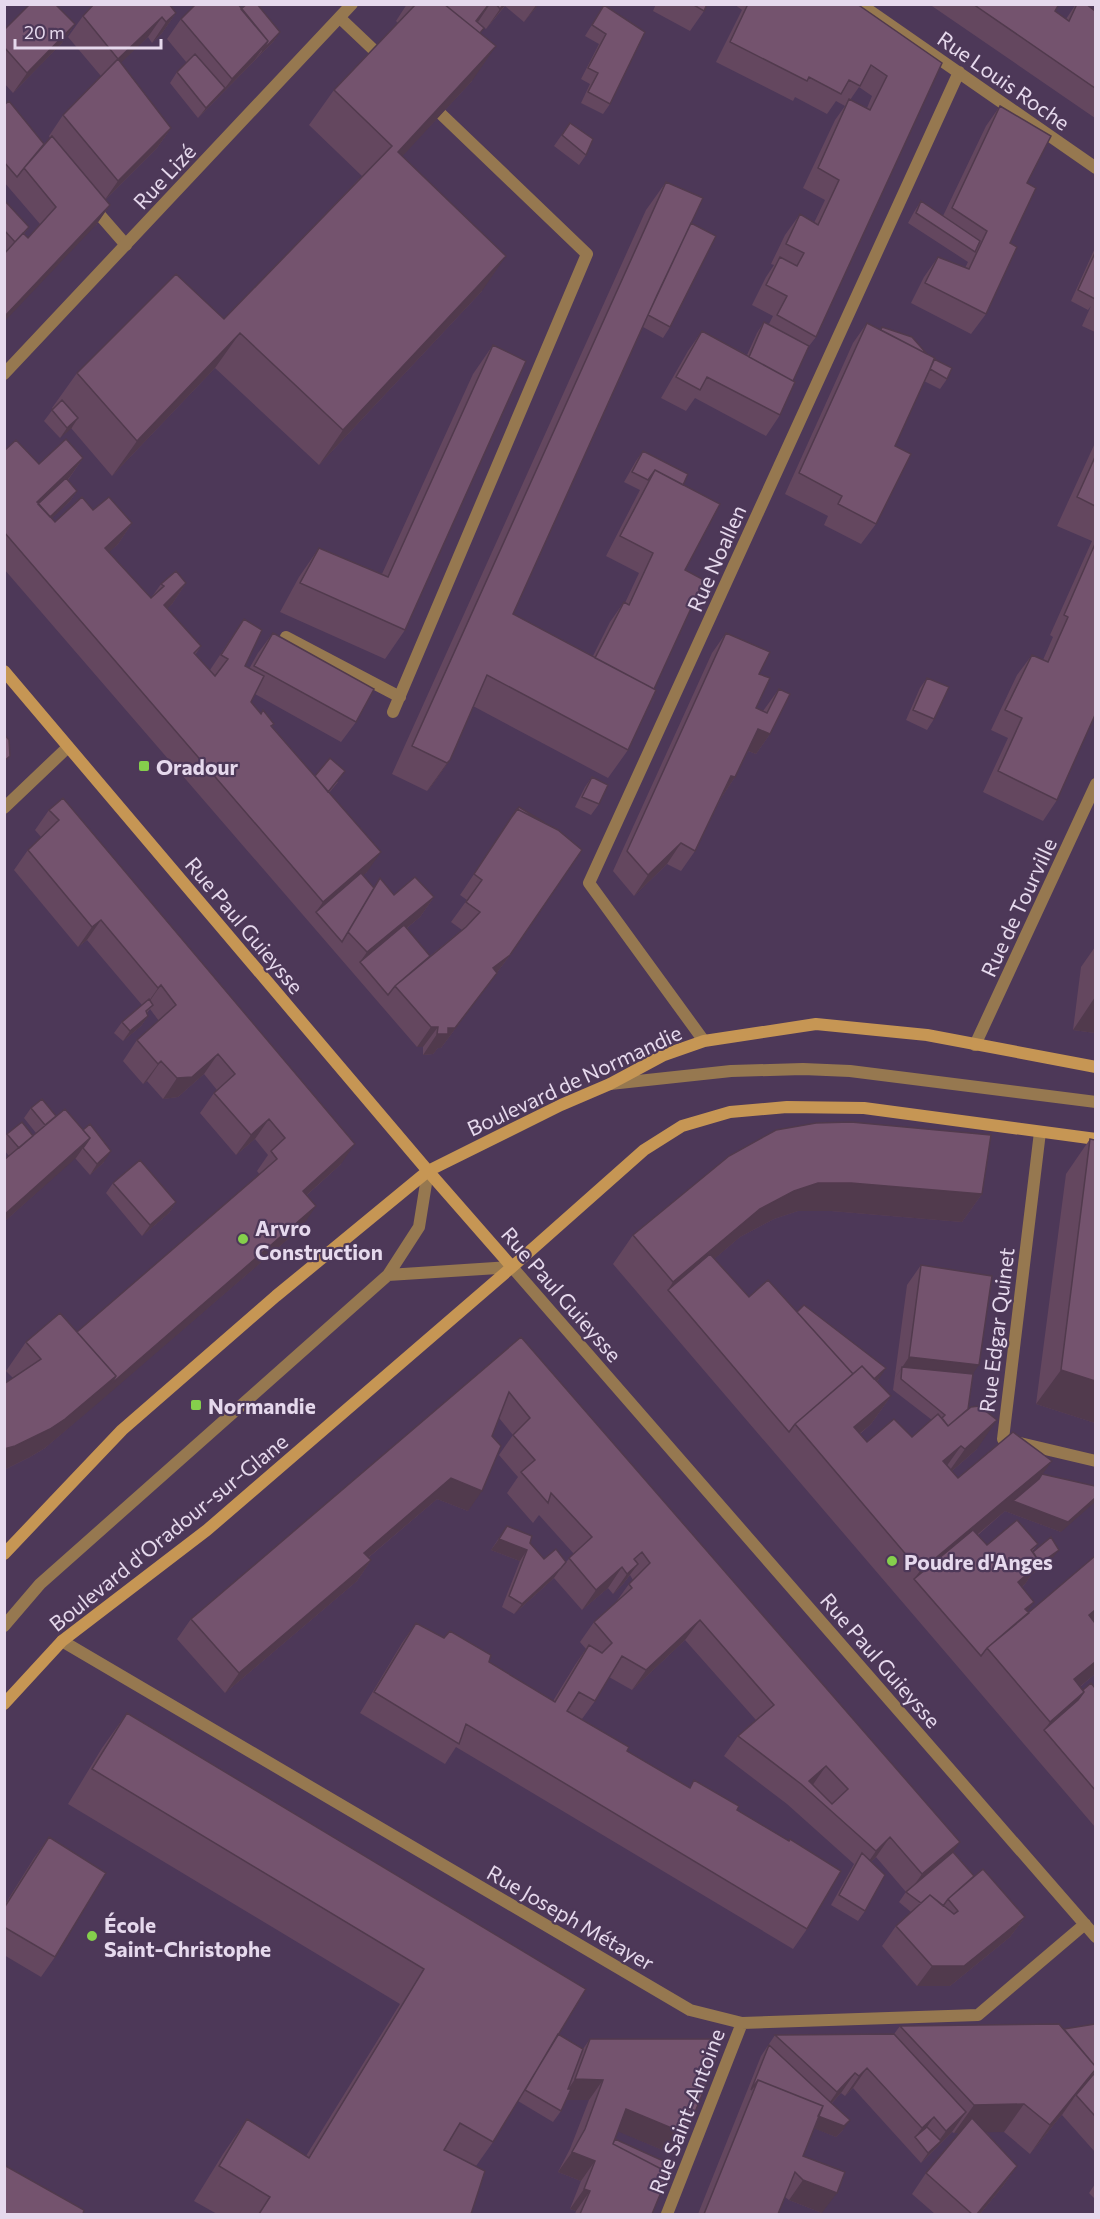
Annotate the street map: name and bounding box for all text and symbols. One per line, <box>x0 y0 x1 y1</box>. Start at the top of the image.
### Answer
scale bar <box>15 12 160 50</box>
text: 20 m <box>24 21 65 43</box>
street label: Rue Louis Roche <box>933 25 1075 135</box>
street label: Rue Lizé <box>128 138 200 214</box>
street label: Rue Noallen <box>681 501 751 615</box>
place label: Oradour <box>156 754 238 779</box>
marker: Oradour <box>137 759 151 773</box>
street label: Rue de Tourville <box>975 834 1061 980</box>
street label: Rue Paul Guieysse <box>181 852 309 998</box>
street label: Boulevard de Normandie <box>463 1019 685 1141</box>
place label: Arvro Construction <box>255 1215 383 1264</box>
street label: Rue Paul Guieysse <box>497 1222 627 1366</box>
marker: Arvro Construction <box>236 1232 250 1246</box>
street label: Rue Edgar Quinet <box>973 1246 1019 1414</box>
place label: Normandie <box>208 1393 316 1418</box>
marker: Normandie <box>189 1398 203 1412</box>
street label: Boulevard d'Oradour-sur-Glane <box>44 1428 292 1636</box>
place label: Poudre d'Anges <box>904 1549 1053 1574</box>
marker: Poudre d'Anges <box>885 1554 899 1568</box>
street label: Rue Paul Guieysse <box>816 1588 946 1732</box>
street label: Rue Joseph Métayer <box>483 1859 659 1975</box>
place label: École Saint-Christophe <box>104 1912 271 1961</box>
marker: École Saint-Christophe <box>85 1929 99 1943</box>
street label: Rue Saint-Antoine <box>643 2025 729 2197</box>

